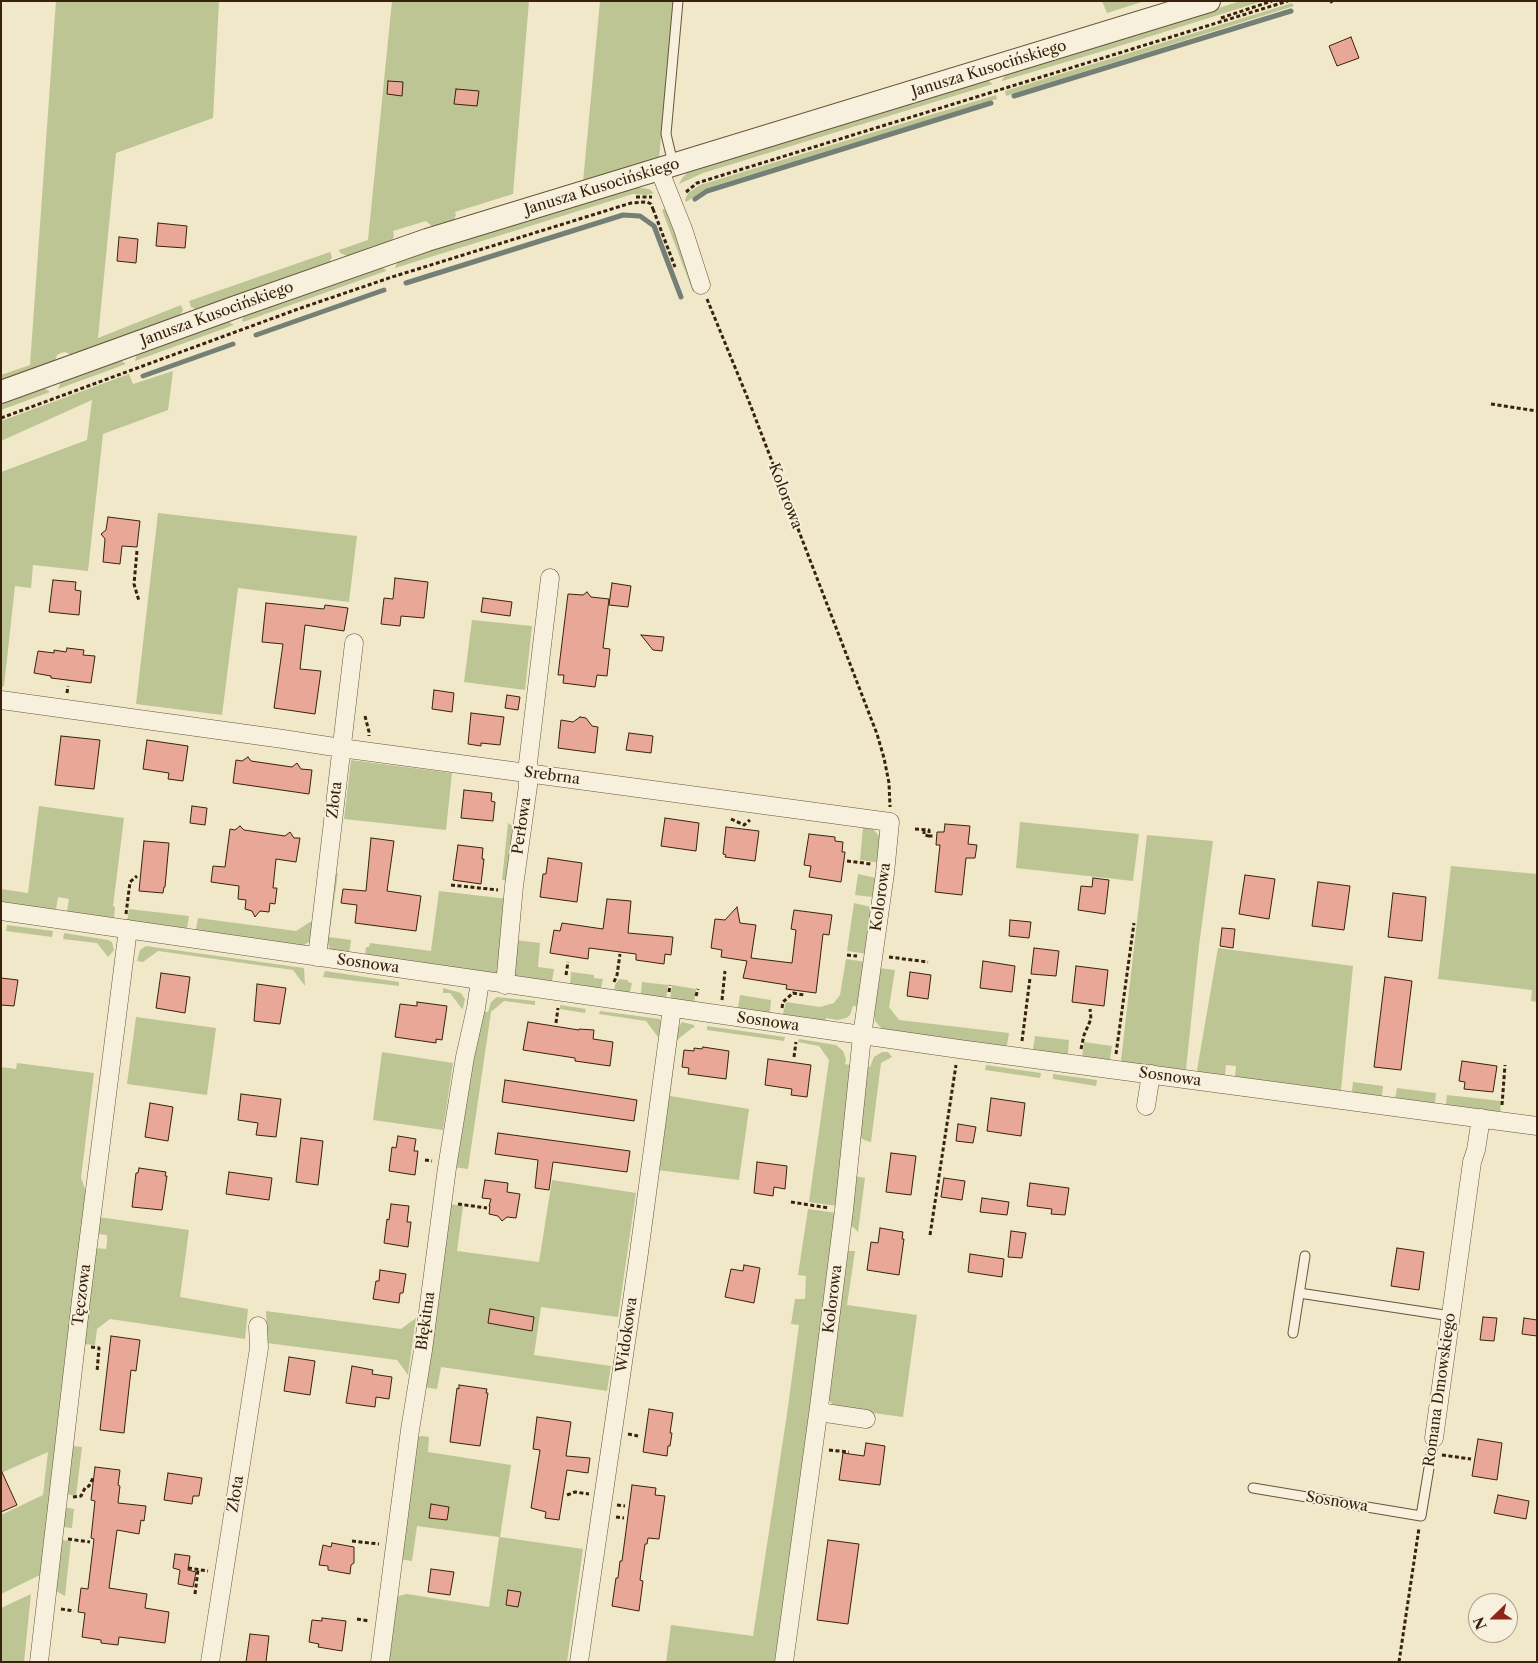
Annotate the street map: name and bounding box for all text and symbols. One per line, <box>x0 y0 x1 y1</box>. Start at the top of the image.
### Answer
street label: Janusza Kusocińskiego <box>909 37 1069 101</box>
street label: Janusza Kusocińskiego <box>522 155 682 219</box>
street label: Janusza Kusocińskiego <box>138 278 296 350</box>
street label: Kolorowa <box>764 461 806 531</box>
street label: Srebrna <box>523 763 581 789</box>
street label: Złota <box>324 780 346 820</box>
street label: Perłowa <box>509 796 535 856</box>
street label: Kolorowa <box>867 862 895 932</box>
street label: Sosnowa <box>336 951 400 977</box>
street label: Sosnowa <box>736 1009 800 1035</box>
street label: Sosnowa <box>1138 1064 1202 1090</box>
street label: Tęczowa <box>69 1263 95 1327</box>
street label: Kolorowa <box>820 1264 846 1334</box>
street label: Błękitna <box>413 1290 439 1352</box>
street label: Widokowa <box>613 1296 641 1374</box>
street label: Romana Dmowskiego <box>1420 1312 1460 1468</box>
street label: Złota <box>224 1474 248 1514</box>
street label: Sosnowa <box>1305 1488 1369 1516</box>
north arrow <box>1468 1593 1518 1643</box>
text: N <box>1469 1614 1491 1632</box>

